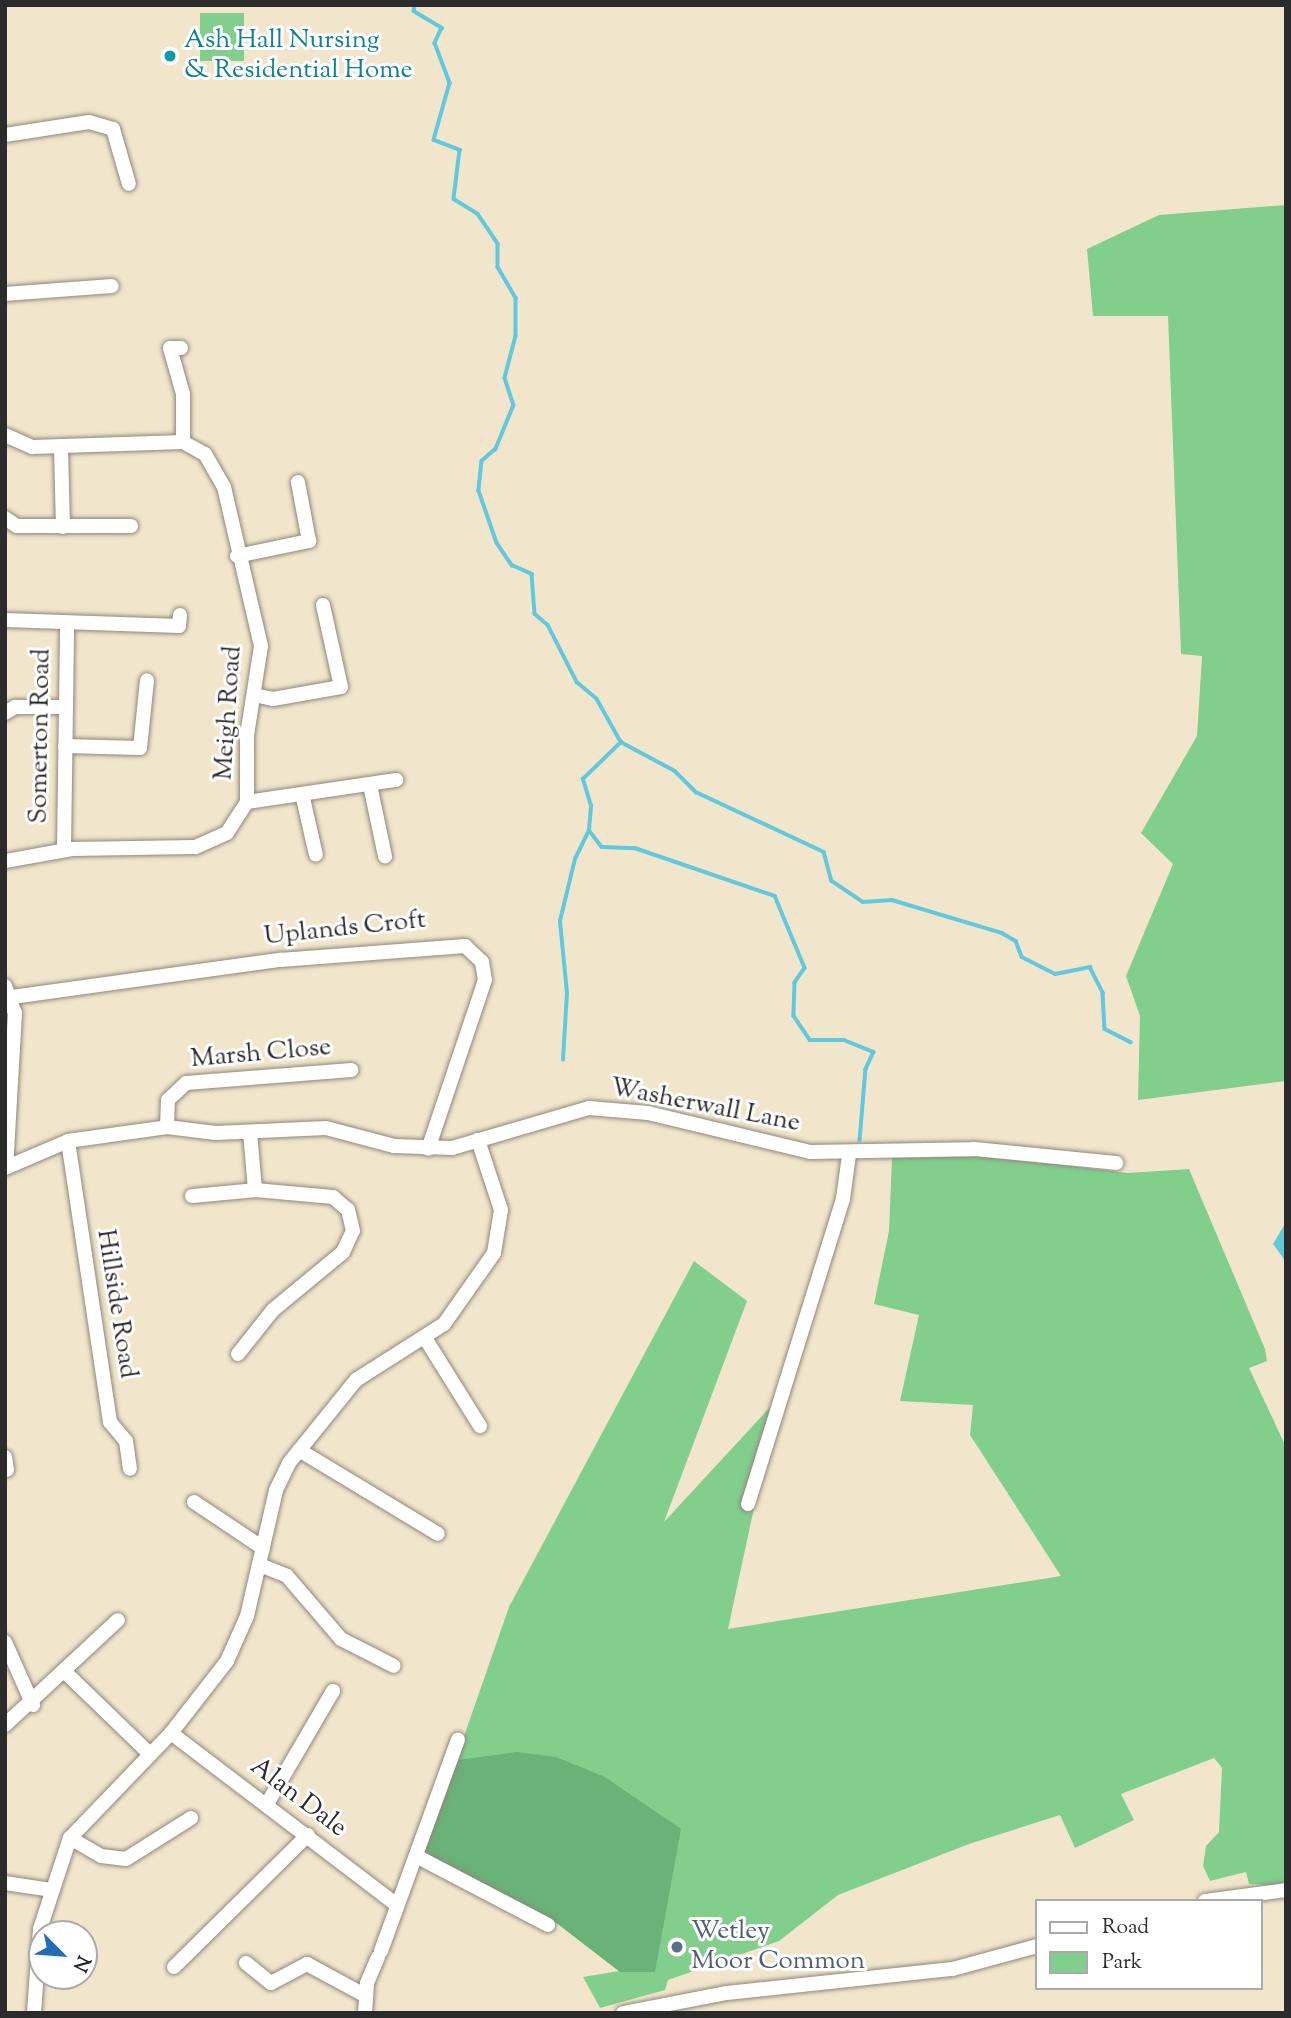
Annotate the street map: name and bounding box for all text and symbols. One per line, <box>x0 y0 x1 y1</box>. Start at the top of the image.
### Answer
place label: Ash Hall Nursing & Residential Home <box>184 25 413 86</box>
marker: Ash Hall Nursing & Residential Home <box>162 48 178 64</box>
street label: Meigh Road <box>209 645 249 781</box>
street label: Somerton Road <box>24 648 58 824</box>
street label: Uplands Croft <box>262 905 428 953</box>
street label: Marsh Close <box>190 1032 332 1076</box>
street label: Washerwall Lane <box>607 1072 803 1140</box>
street label: Hillside Road <box>89 1227 143 1381</box>
street label: Alan Dale <box>244 1752 352 1844</box>
legend <box>1036 1899 1263 1990</box>
text: Road <box>1102 1913 1149 1943</box>
place label: Wetley Moor Common <box>691 1916 865 1978</box>
north arrow <box>28 1920 98 1990</box>
marker: Wetley Moor Common <box>669 1939 685 1955</box>
text: Park <box>1102 1948 1142 1978</box>
text: N <box>65 1951 96 1976</box>

